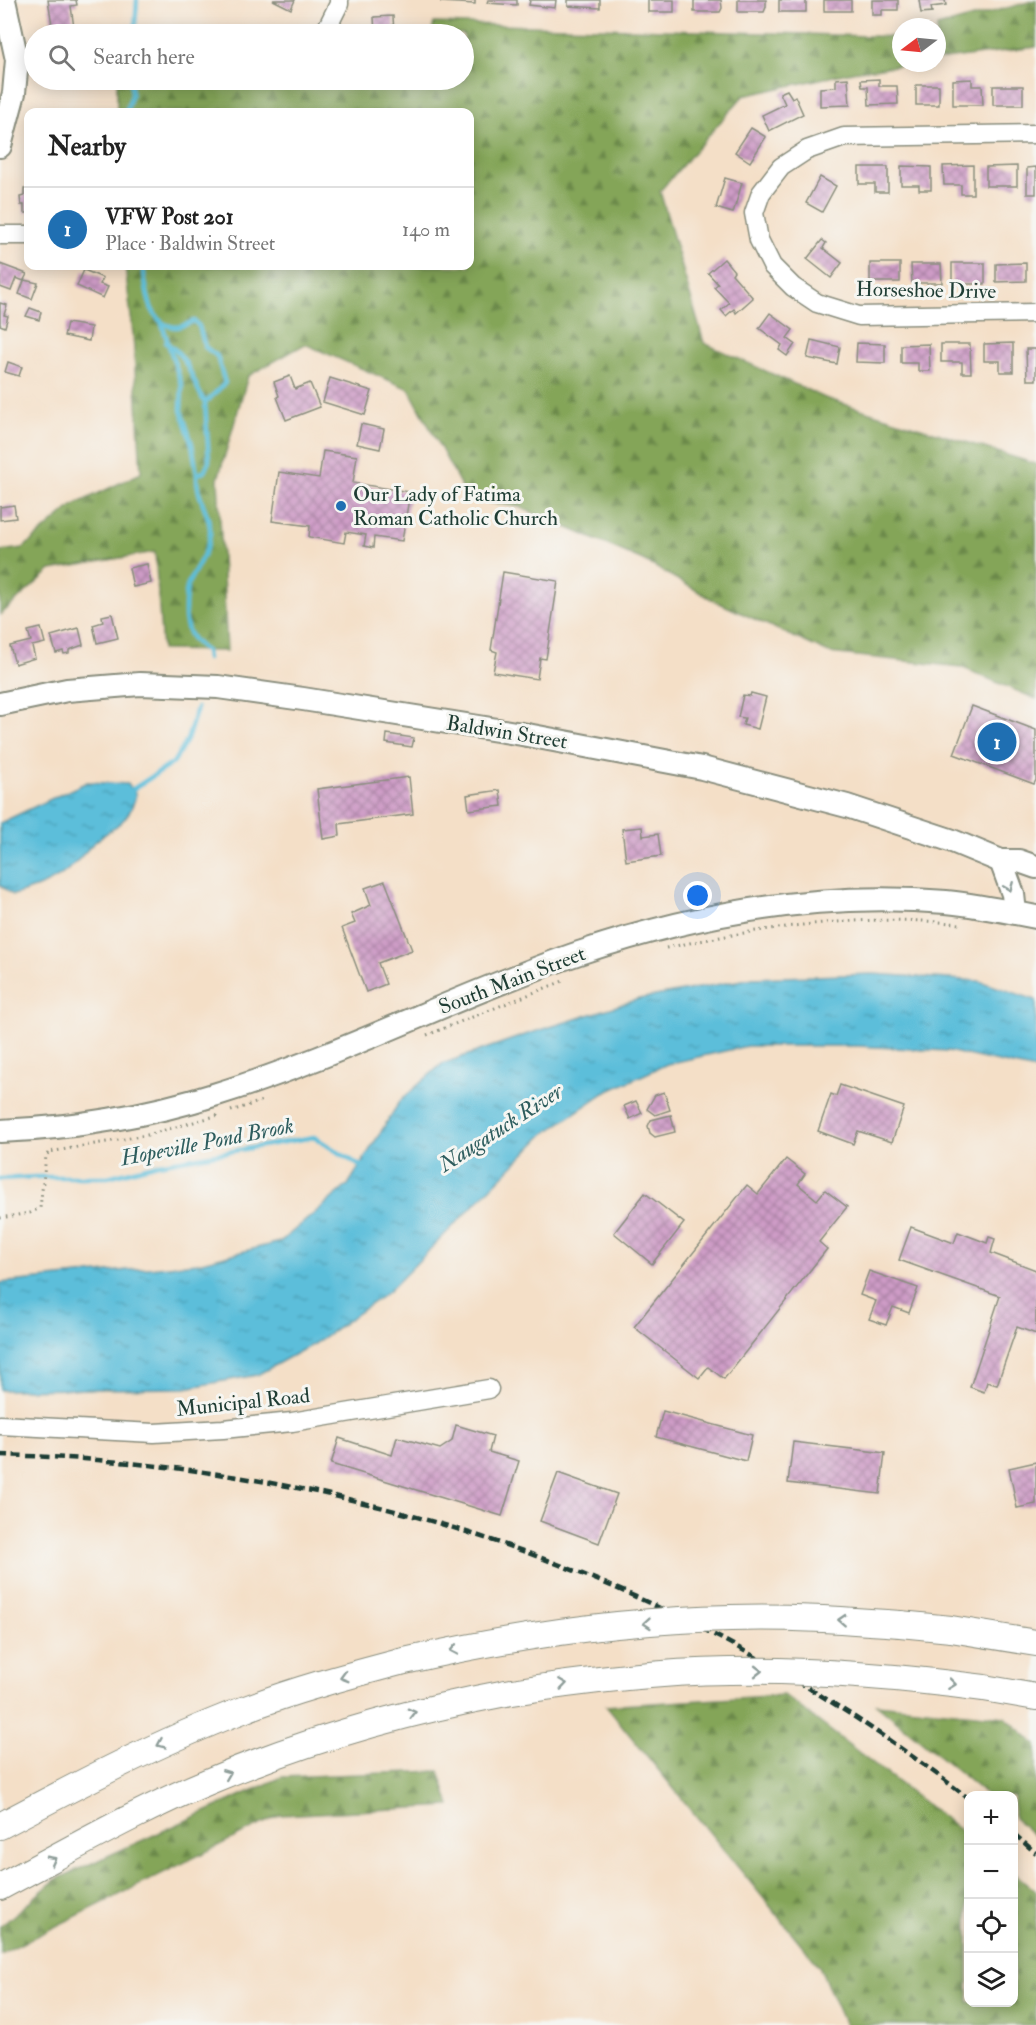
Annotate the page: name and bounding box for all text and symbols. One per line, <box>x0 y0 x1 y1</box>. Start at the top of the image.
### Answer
north arrow <box>892 18 946 72</box>
search box <box>24 24 474 90</box>
icon: search <box>45 41 78 74</box>
text: Search here <box>93 43 195 71</box>
text: Nearby <box>48 131 126 163</box>
text: VFW Post 201 <box>105 203 234 231</box>
text: 1 <box>64 217 71 242</box>
text: 140 m <box>402 217 450 242</box>
text: Place · Baldwin Street <box>105 231 275 256</box>
street label: Horseshoe Drive <box>856 276 997 305</box>
place label: Our Lady of Fatima Roman Catholic Church <box>353 481 558 532</box>
marker: Our Lady of Fatima Roman Catholic Church <box>334 499 348 513</box>
street label: Baldwin Street <box>444 710 570 755</box>
pin: 1 <box>978 720 1016 764</box>
your location <box>683 881 712 910</box>
one-way arrow <box>1002 881 1015 891</box>
street label: South Main Street <box>435 940 590 1021</box>
water label: Naugatuck River <box>432 1076 569 1179</box>
water label: Hopeville Pond Brook <box>117 1111 296 1173</box>
street label: Municipal Road <box>175 1382 312 1423</box>
one-way arrow <box>837 1613 846 1626</box>
one-way arrow <box>642 1616 651 1629</box>
one-way arrow <box>449 1643 459 1656</box>
one-way arrow <box>753 1665 762 1677</box>
one-way arrow <box>339 1670 350 1682</box>
one-way arrow <box>948 1677 957 1690</box>
one-way arrow <box>559 1679 568 1691</box>
one-way arrow <box>407 1708 417 1721</box>
one-way arrow <box>156 1737 167 1749</box>
one-way arrow <box>221 1769 232 1781</box>
map controls <box>964 1791 1018 2007</box>
button: + <box>964 1791 1018 1845</box>
button: − <box>964 1845 1018 1899</box>
one-way arrow <box>45 1855 56 1867</box>
button: locate <box>964 1899 1018 1953</box>
button: layers <box>964 1953 1018 2007</box>

